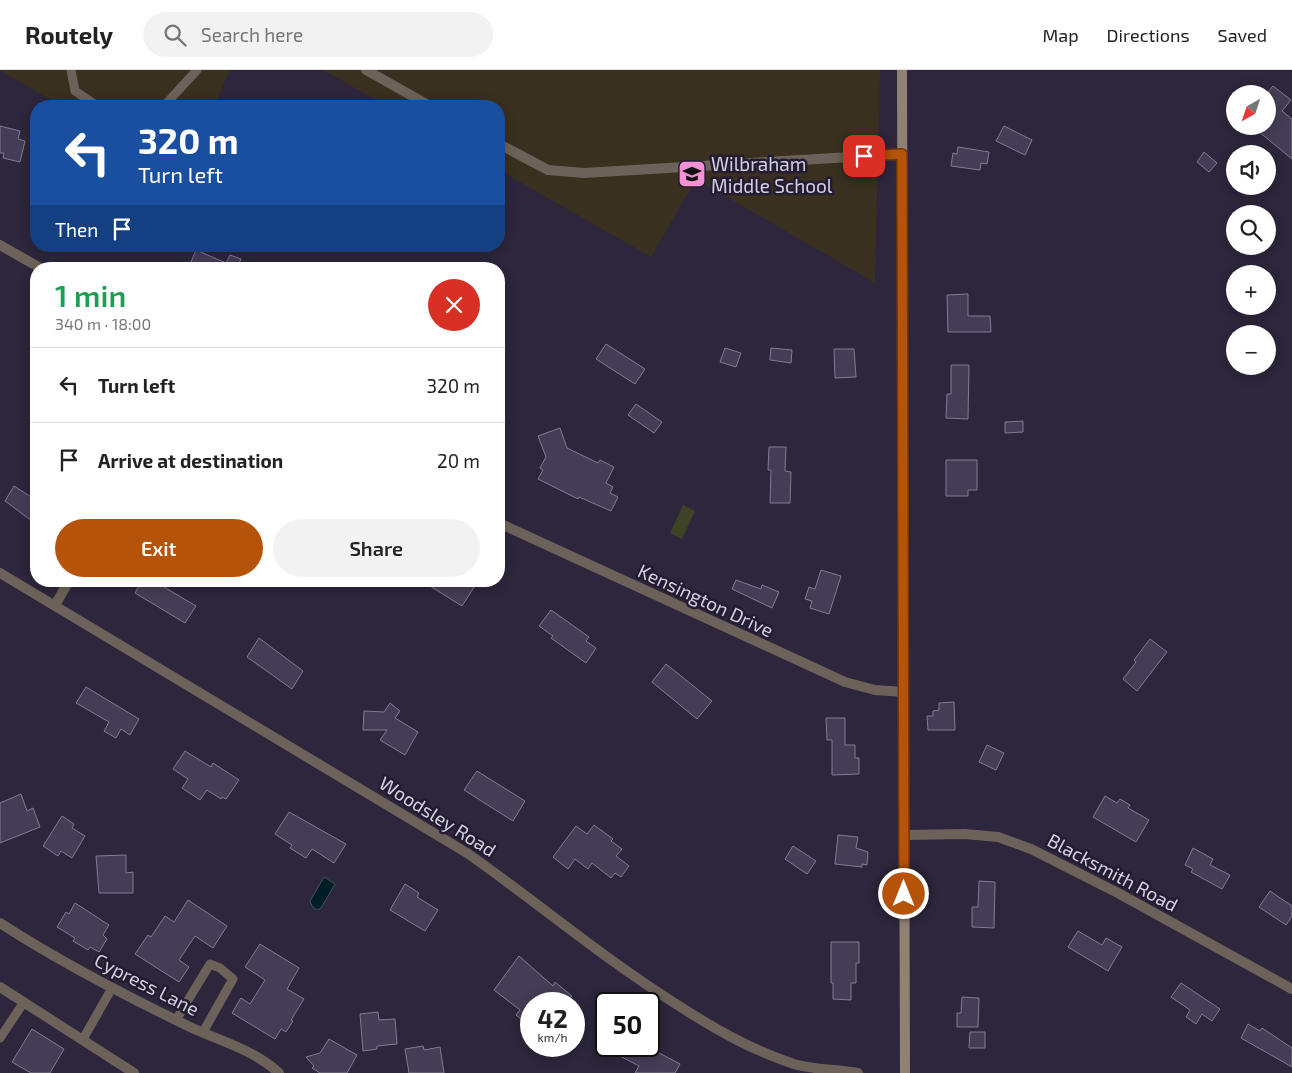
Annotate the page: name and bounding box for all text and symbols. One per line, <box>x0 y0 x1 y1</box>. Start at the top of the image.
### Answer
search box <box>143 12 493 57</box>
text: Routely <box>25 20 113 49</box>
icon: search <box>161 21 189 49</box>
text: Search here <box>201 23 303 46</box>
text: Map <box>1042 24 1079 46</box>
text: Directions <box>1107 24 1190 46</box>
text: Saved <box>1218 24 1267 46</box>
north arrow <box>1226 85 1276 135</box>
map controls <box>1226 85 1276 375</box>
text: 320 m <box>138 119 239 161</box>
icon: left <box>55 120 120 185</box>
pin <box>843 135 885 177</box>
icon: arrive <box>850 142 878 170</box>
button: sound <box>1226 145 1276 195</box>
place label: Wilbraham Middle School <box>711 152 833 197</box>
school or university icon: Wilbraham Middle School <box>677 159 707 189</box>
text: Turn left <box>138 161 223 187</box>
button: search <box>1226 205 1276 255</box>
icon: arrive <box>108 215 136 243</box>
text: Then <box>55 218 98 241</box>
button: + <box>1226 265 1276 315</box>
text: 1 min <box>55 277 126 313</box>
button: close <box>428 279 480 331</box>
text: 340 m · 18:00 <box>55 314 151 333</box>
button: − <box>1226 325 1276 375</box>
icon: left <box>55 371 83 399</box>
text: Turn left <box>98 374 175 397</box>
text: 320 m <box>426 374 480 397</box>
icon: arrive <box>55 446 83 474</box>
text: Arrive at destination <box>98 449 283 472</box>
text: 20 m <box>437 449 480 472</box>
button: Exit <box>55 519 263 577</box>
button: Share <box>273 519 480 577</box>
street label: Kensington Drive <box>635 559 777 641</box>
street label: Woodsley Road <box>375 771 501 861</box>
street label: Blacksmith Road <box>1044 828 1182 916</box>
position arrow <box>877 867 929 919</box>
street label: Cypress Lane <box>91 948 203 1020</box>
speed limit sign: 50 <box>595 992 660 1057</box>
text: 42 <box>537 1003 568 1033</box>
text: km/h <box>538 1030 567 1044</box>

